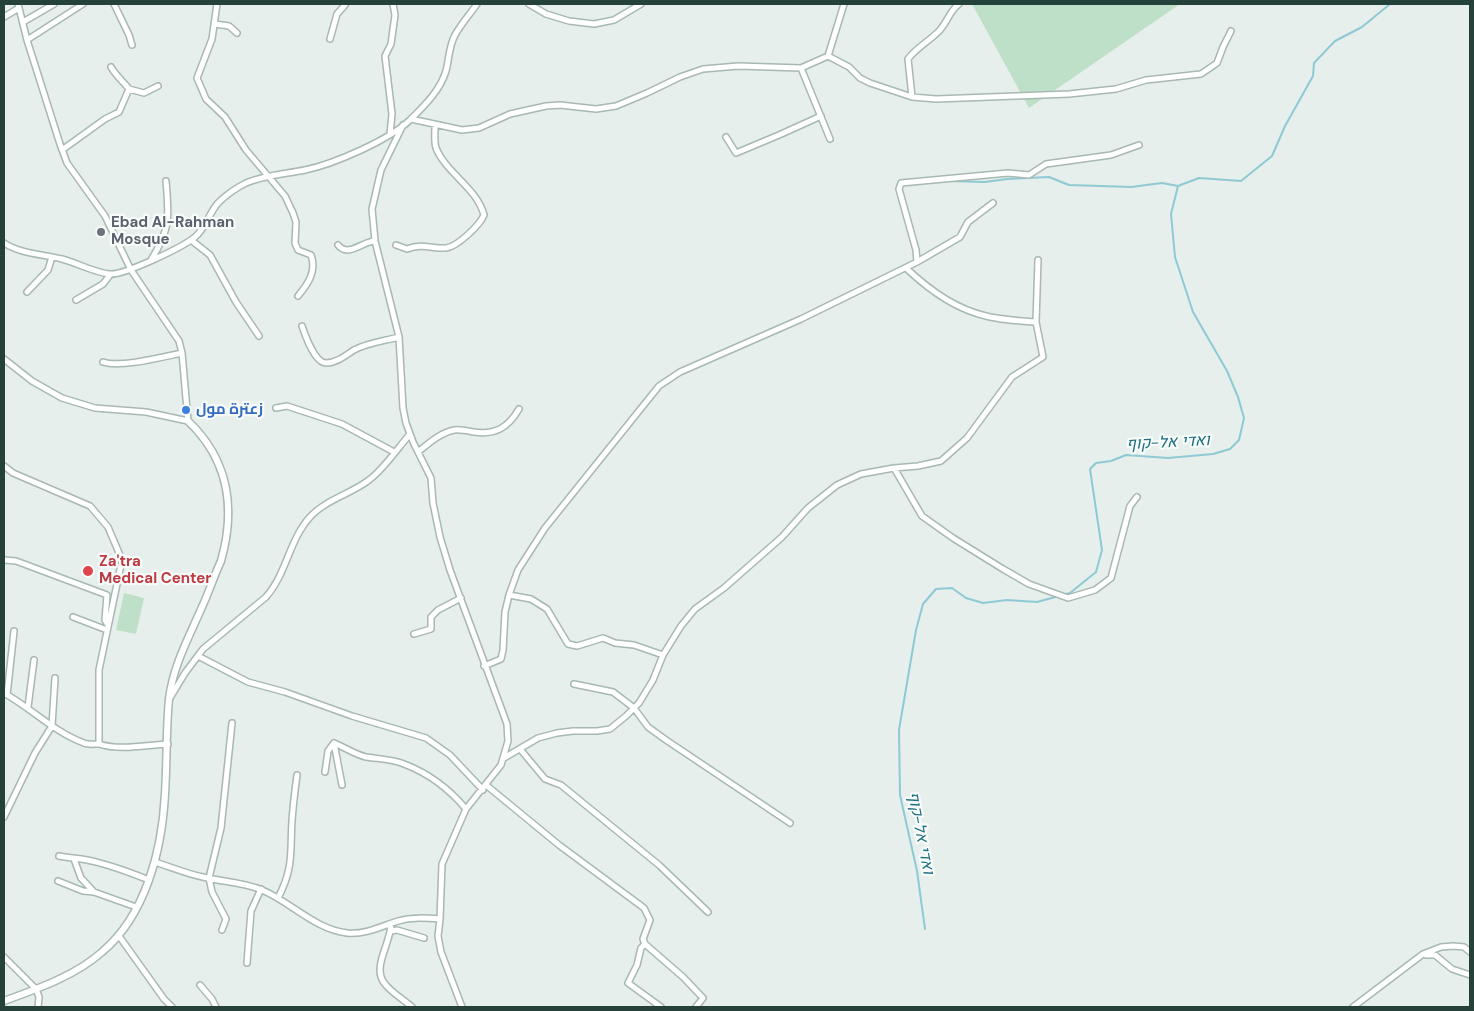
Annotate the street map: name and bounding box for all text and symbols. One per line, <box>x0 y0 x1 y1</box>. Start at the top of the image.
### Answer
place label: Ebad Al-Rahman Mosque <box>111 214 234 249</box>
marker: Ebad Al-Rahman Mosque <box>95 226 107 238</box>
place label: زعترة مول <box>196 401 263 419</box>
marker: زعترة مول <box>180 404 192 416</box>
water label: ואדי אל-קוף <box>1126 431 1210 455</box>
place label: Za'tra Medical Center <box>99 553 212 588</box>
marker: Za'tra Medical Center <box>81 564 95 578</box>
water label: ואדי אל-קוף <box>903 790 937 876</box>

